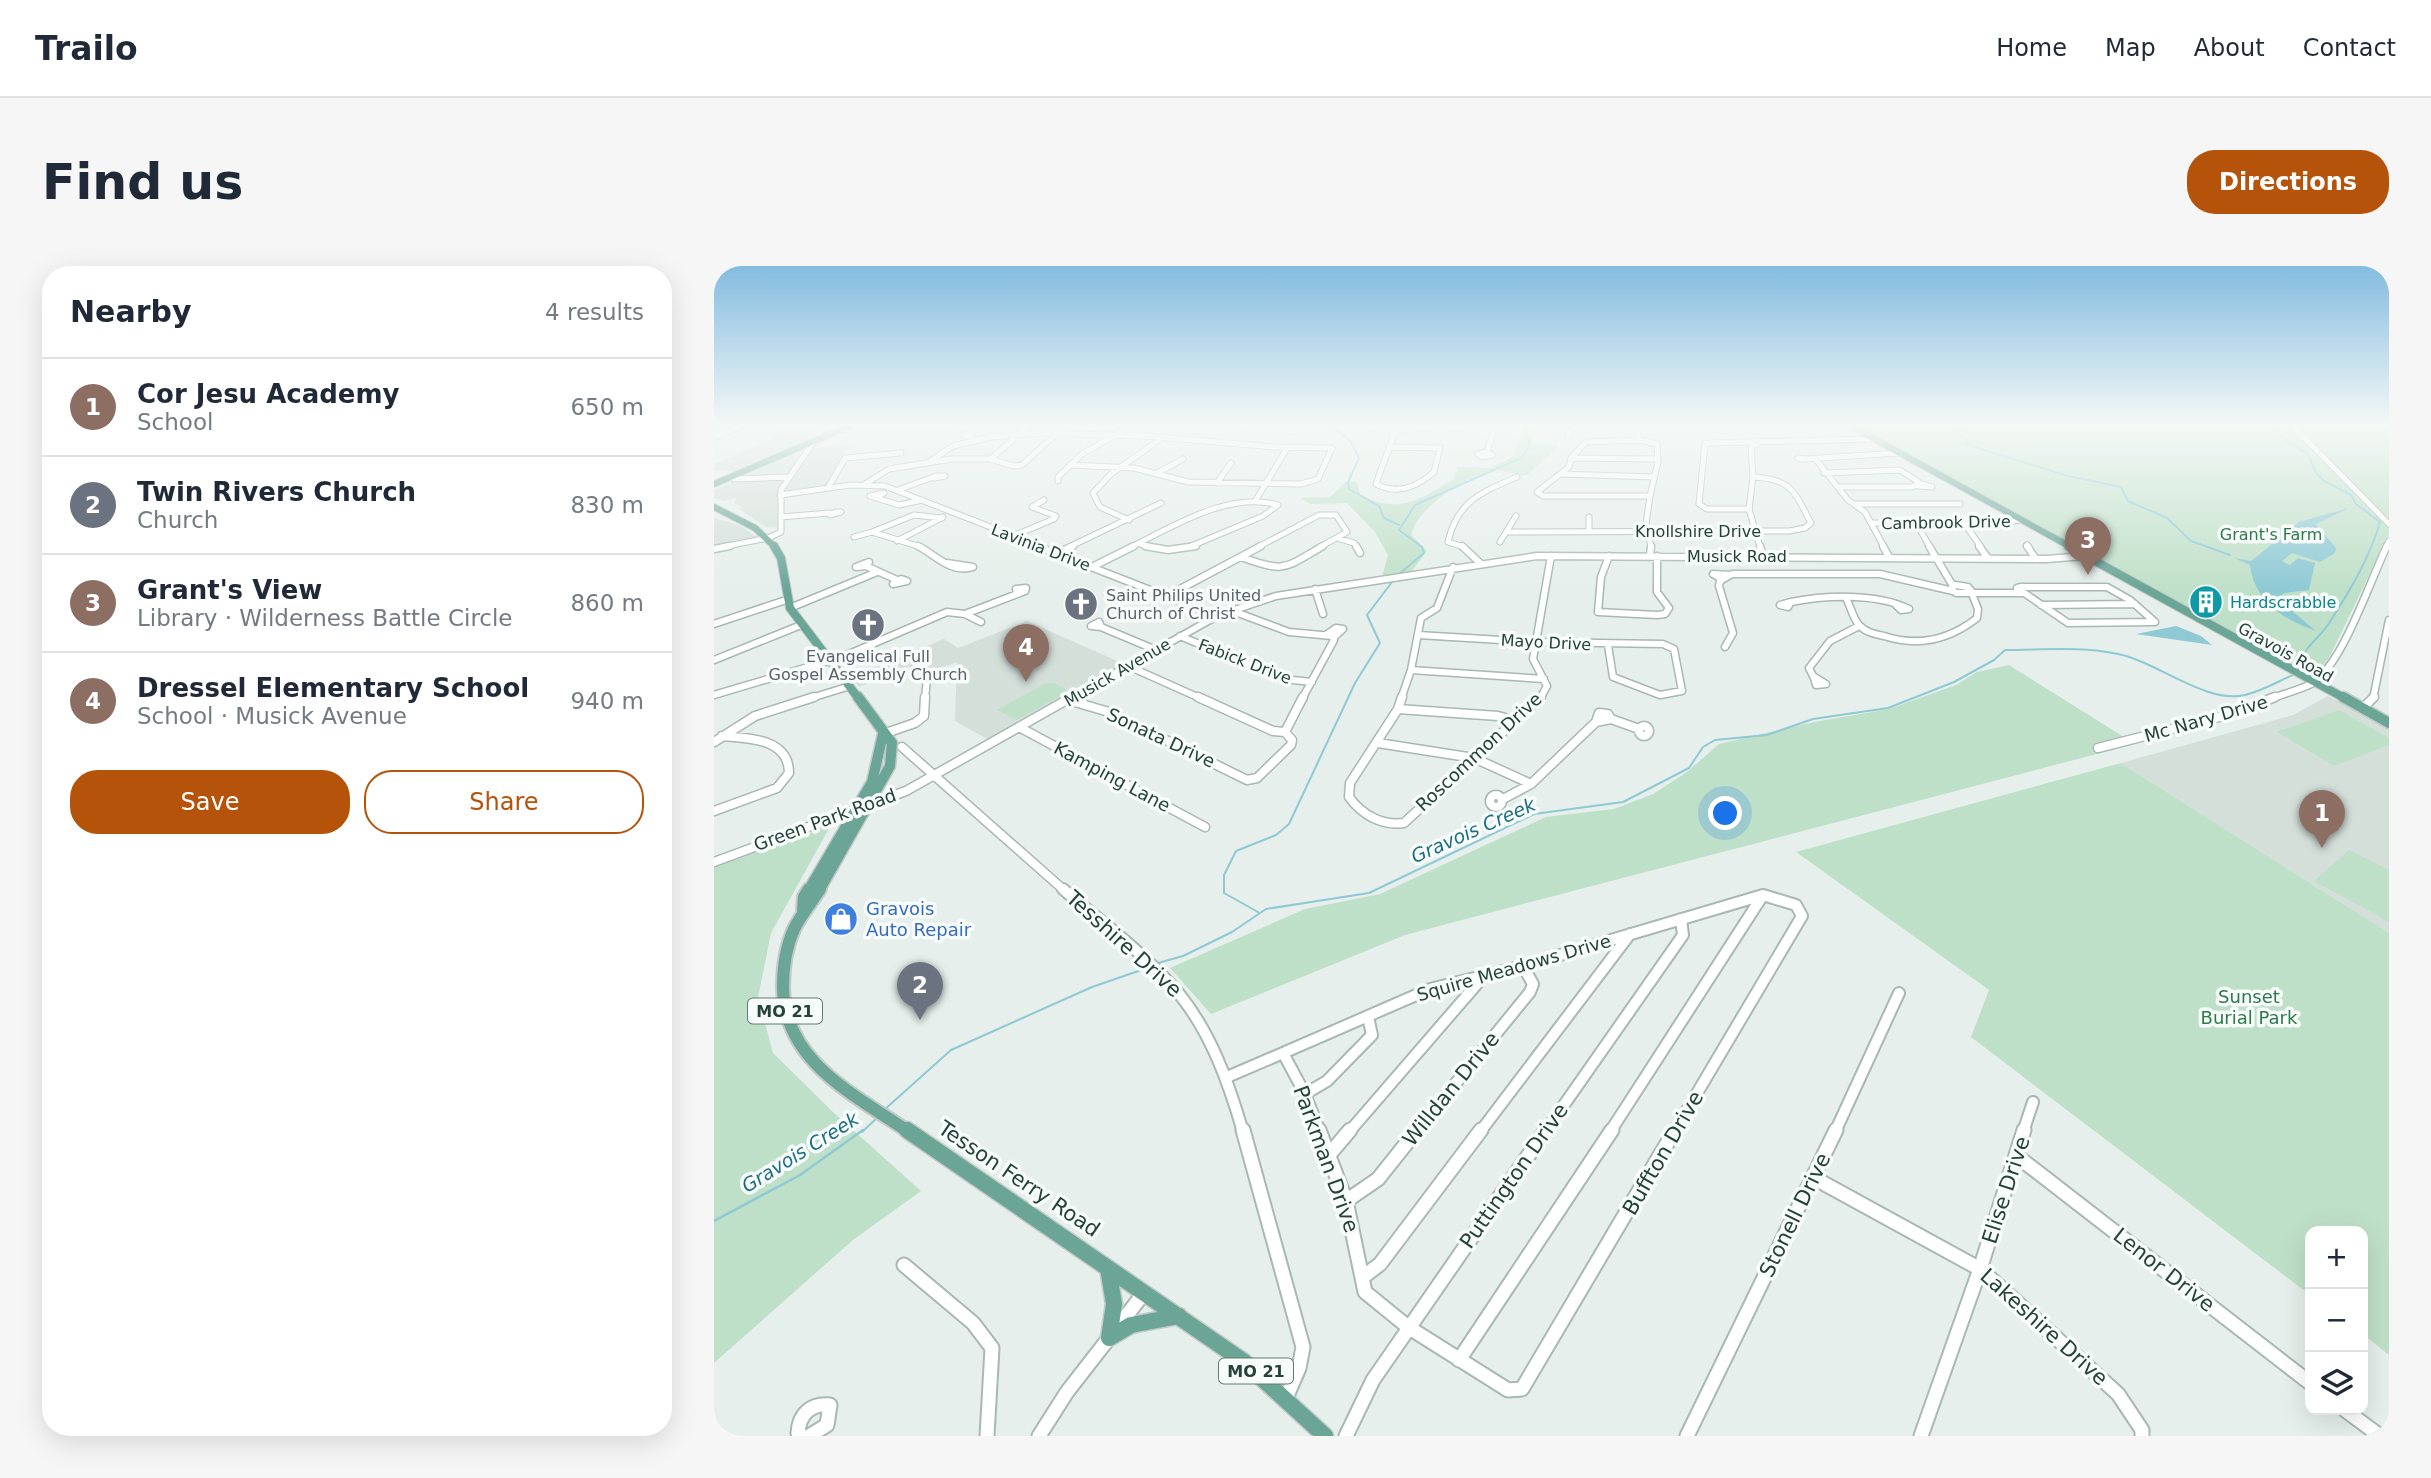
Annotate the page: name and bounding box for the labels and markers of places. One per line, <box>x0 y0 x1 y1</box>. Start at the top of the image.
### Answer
pin: 3 <box>2065 517 2111 575</box>
building icon: Hardscrabble <box>2187 583 2225 621</box>
church icon: Saint Philips United Church of Christ <box>1062 585 1100 623</box>
place label: Saint Philips United Church of Christ <box>1106 586 1261 623</box>
place label: Hardscrabble <box>2230 593 2336 612</box>
church icon: Evangelical Full Gospel Assembly Church <box>849 606 887 644</box>
pin: 4 <box>1003 624 1049 682</box>
place label: Evangelical Full Gospel Assembly Church <box>769 647 967 684</box>
pin: 1 <box>2299 790 2345 848</box>
place label: Gravois Auto Repair <box>866 898 972 940</box>
shop icon: Gravois Auto Repair <box>822 900 860 938</box>
pin: 2 <box>897 962 943 1020</box>

